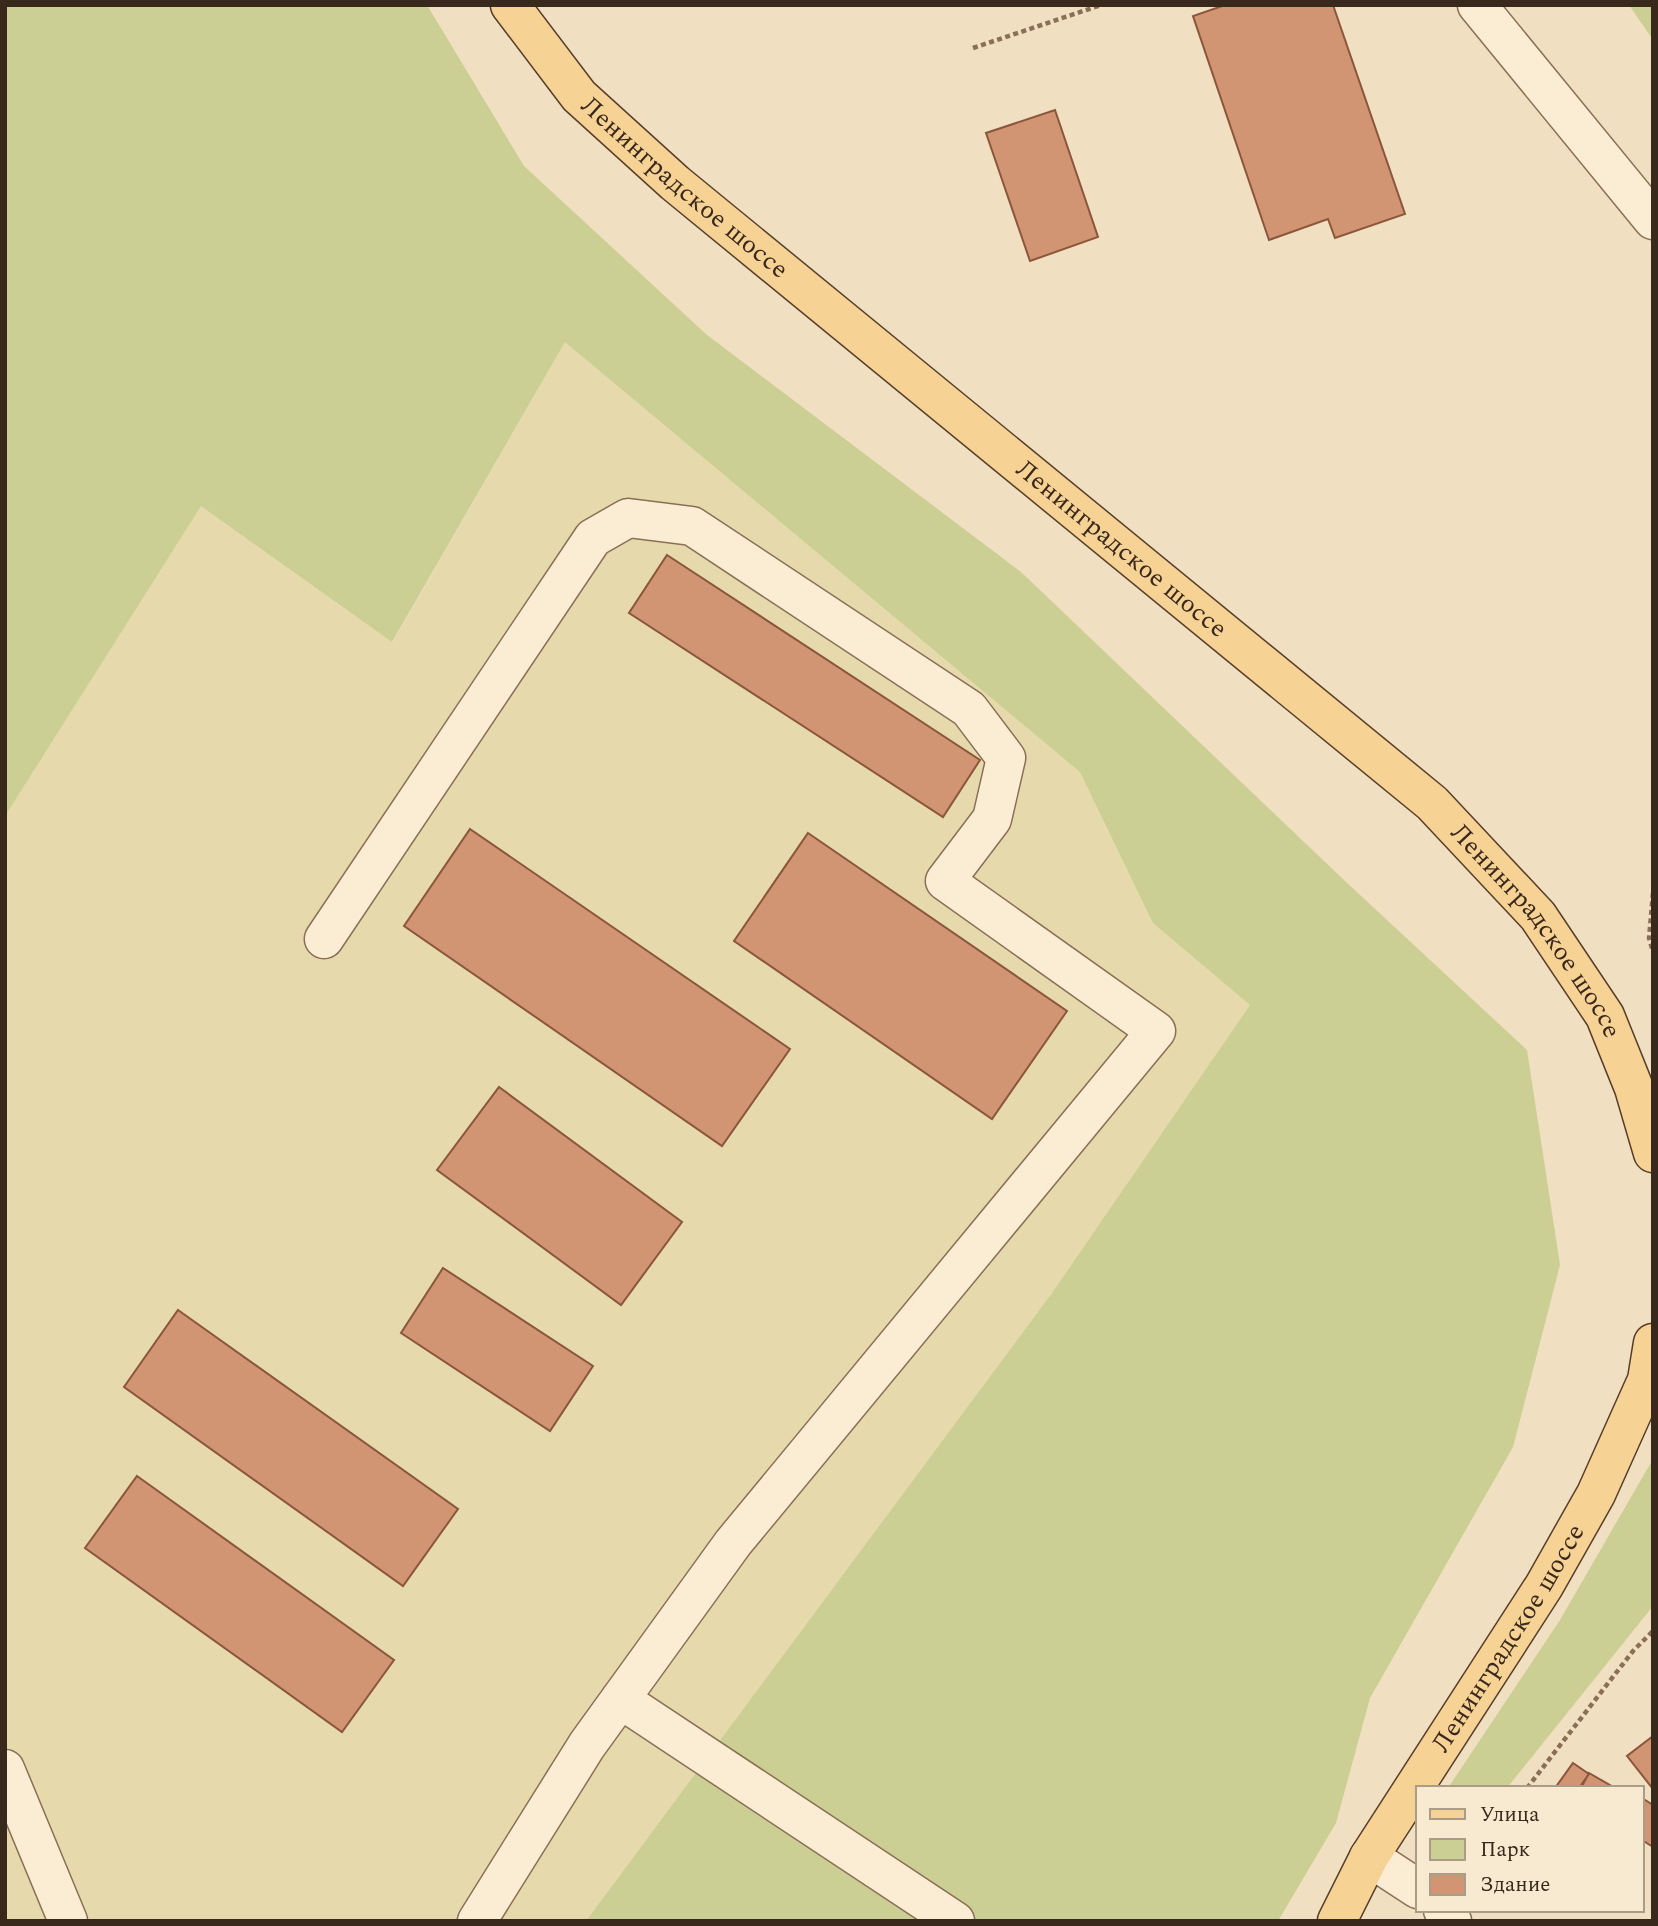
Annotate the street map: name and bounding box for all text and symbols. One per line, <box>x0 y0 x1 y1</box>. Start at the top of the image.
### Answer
street label: Ленинградское шоссе <box>572 87 797 288</box>
street label: Ленинградское шоссе <box>1007 450 1236 648</box>
street label: Ленинградское шоссе <box>1441 814 1632 1044</box>
street label: Ленинградское шоссе <box>1421 1516 1595 1761</box>
legend <box>1416 1786 1644 1912</box>
text: Улица <box>1480 1799 1540 1831</box>
text: Парк <box>1480 1834 1531 1866</box>
text: Здание <box>1480 1869 1550 1901</box>

